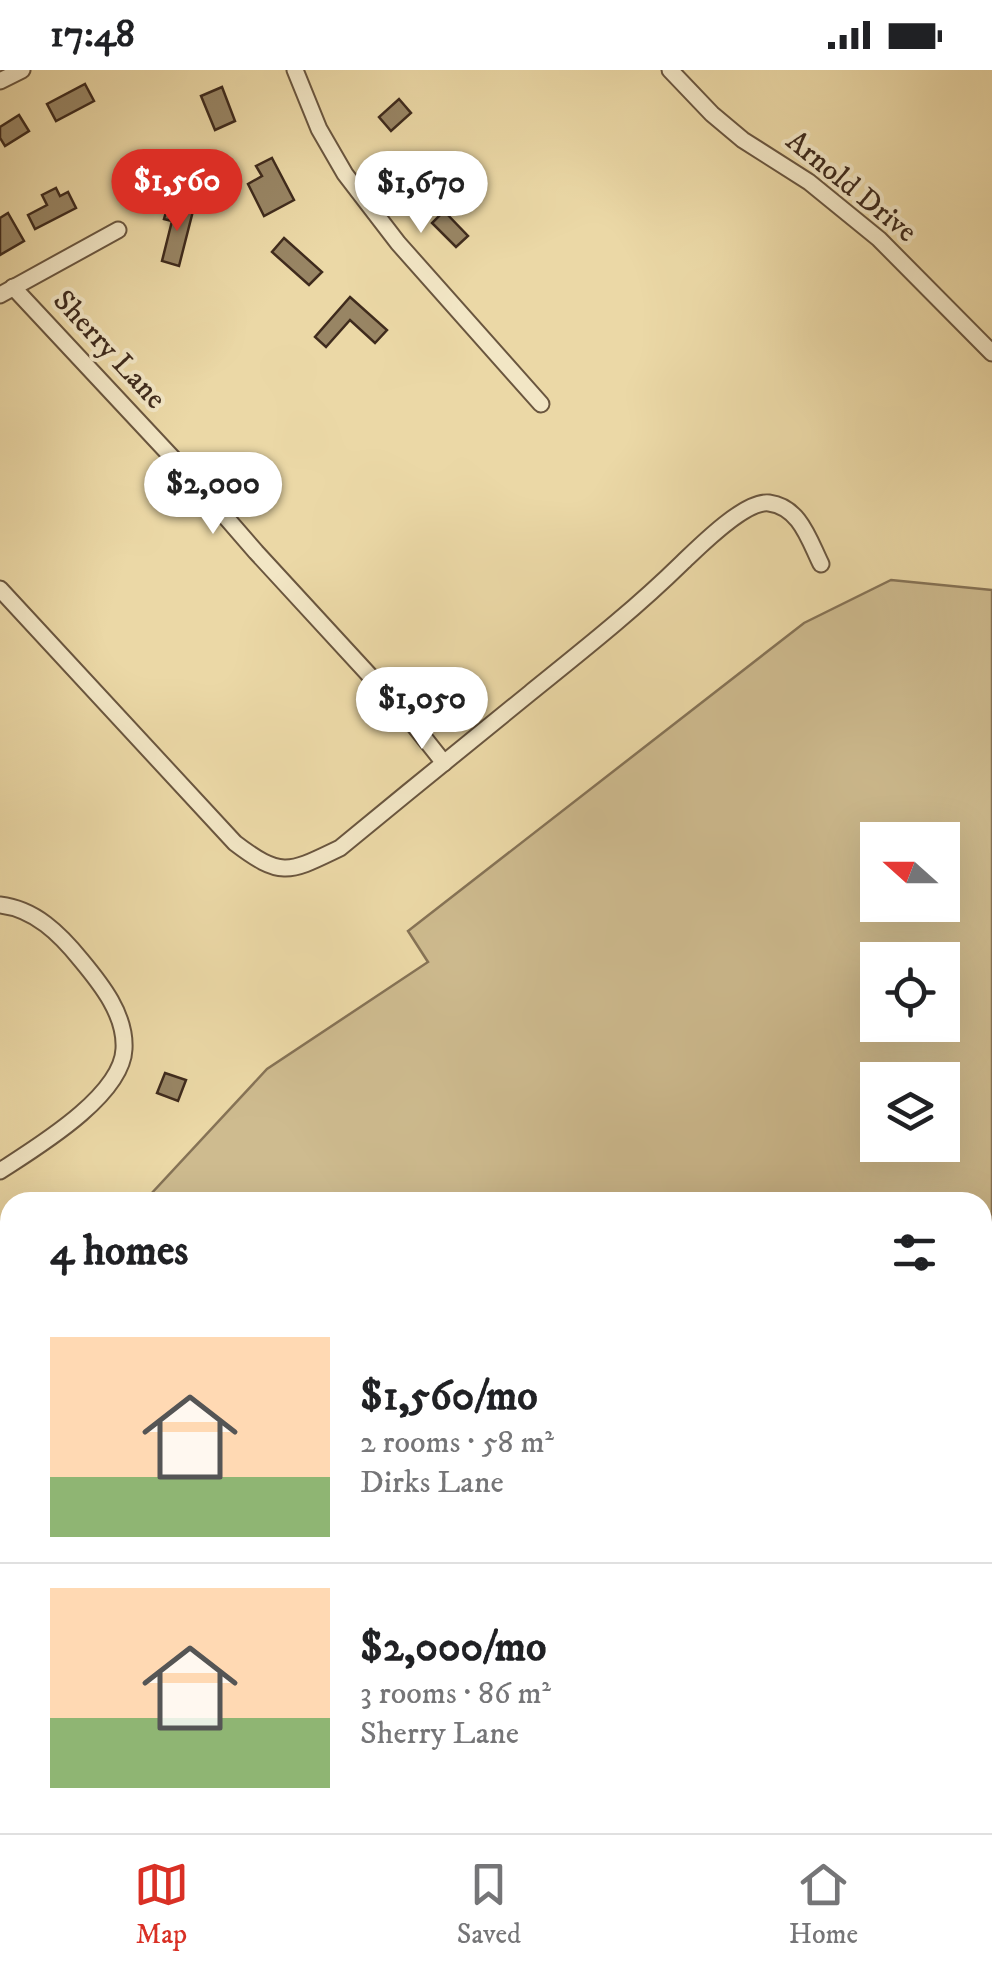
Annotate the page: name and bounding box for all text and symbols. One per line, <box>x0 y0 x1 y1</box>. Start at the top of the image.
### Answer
text: 17:48 <box>50 11 135 59</box>
street label: Arnold Drive <box>778 123 924 251</box>
pin: $1,560 <box>96 149 258 234</box>
pin: $1,670 <box>340 151 502 236</box>
text: $1,560 <box>133 161 221 201</box>
text: $1,670 <box>377 163 465 203</box>
street label: Sherry Lane <box>45 283 173 417</box>
pin: $2,000 <box>132 452 294 537</box>
text: $2,000 <box>166 464 260 504</box>
pin: $1,050 <box>341 667 503 752</box>
text: $1,050 <box>378 679 466 719</box>
north arrow <box>860 822 960 922</box>
map controls <box>860 822 960 1162</box>
button: locate <box>860 942 960 1042</box>
button: layers <box>860 1062 960 1162</box>
icon: filters <box>887 1225 942 1280</box>
text: 4 homes <box>50 1226 188 1278</box>
text: $1,560/mo <box>360 1371 538 1423</box>
icon: home <box>130 1377 250 1497</box>
text: 2 rooms · 58 m² <box>360 1423 554 1463</box>
text: Dirks Lane <box>360 1463 504 1503</box>
text: $2,000/mo <box>360 1622 546 1674</box>
icon: home <box>130 1628 250 1748</box>
text: 3 rooms · 86 m² <box>360 1674 551 1714</box>
text: Sherry Lane <box>360 1714 519 1754</box>
tab: Map <box>134 1857 189 1952</box>
tab: Saved <box>457 1857 521 1952</box>
tab: Home <box>789 1857 858 1952</box>

